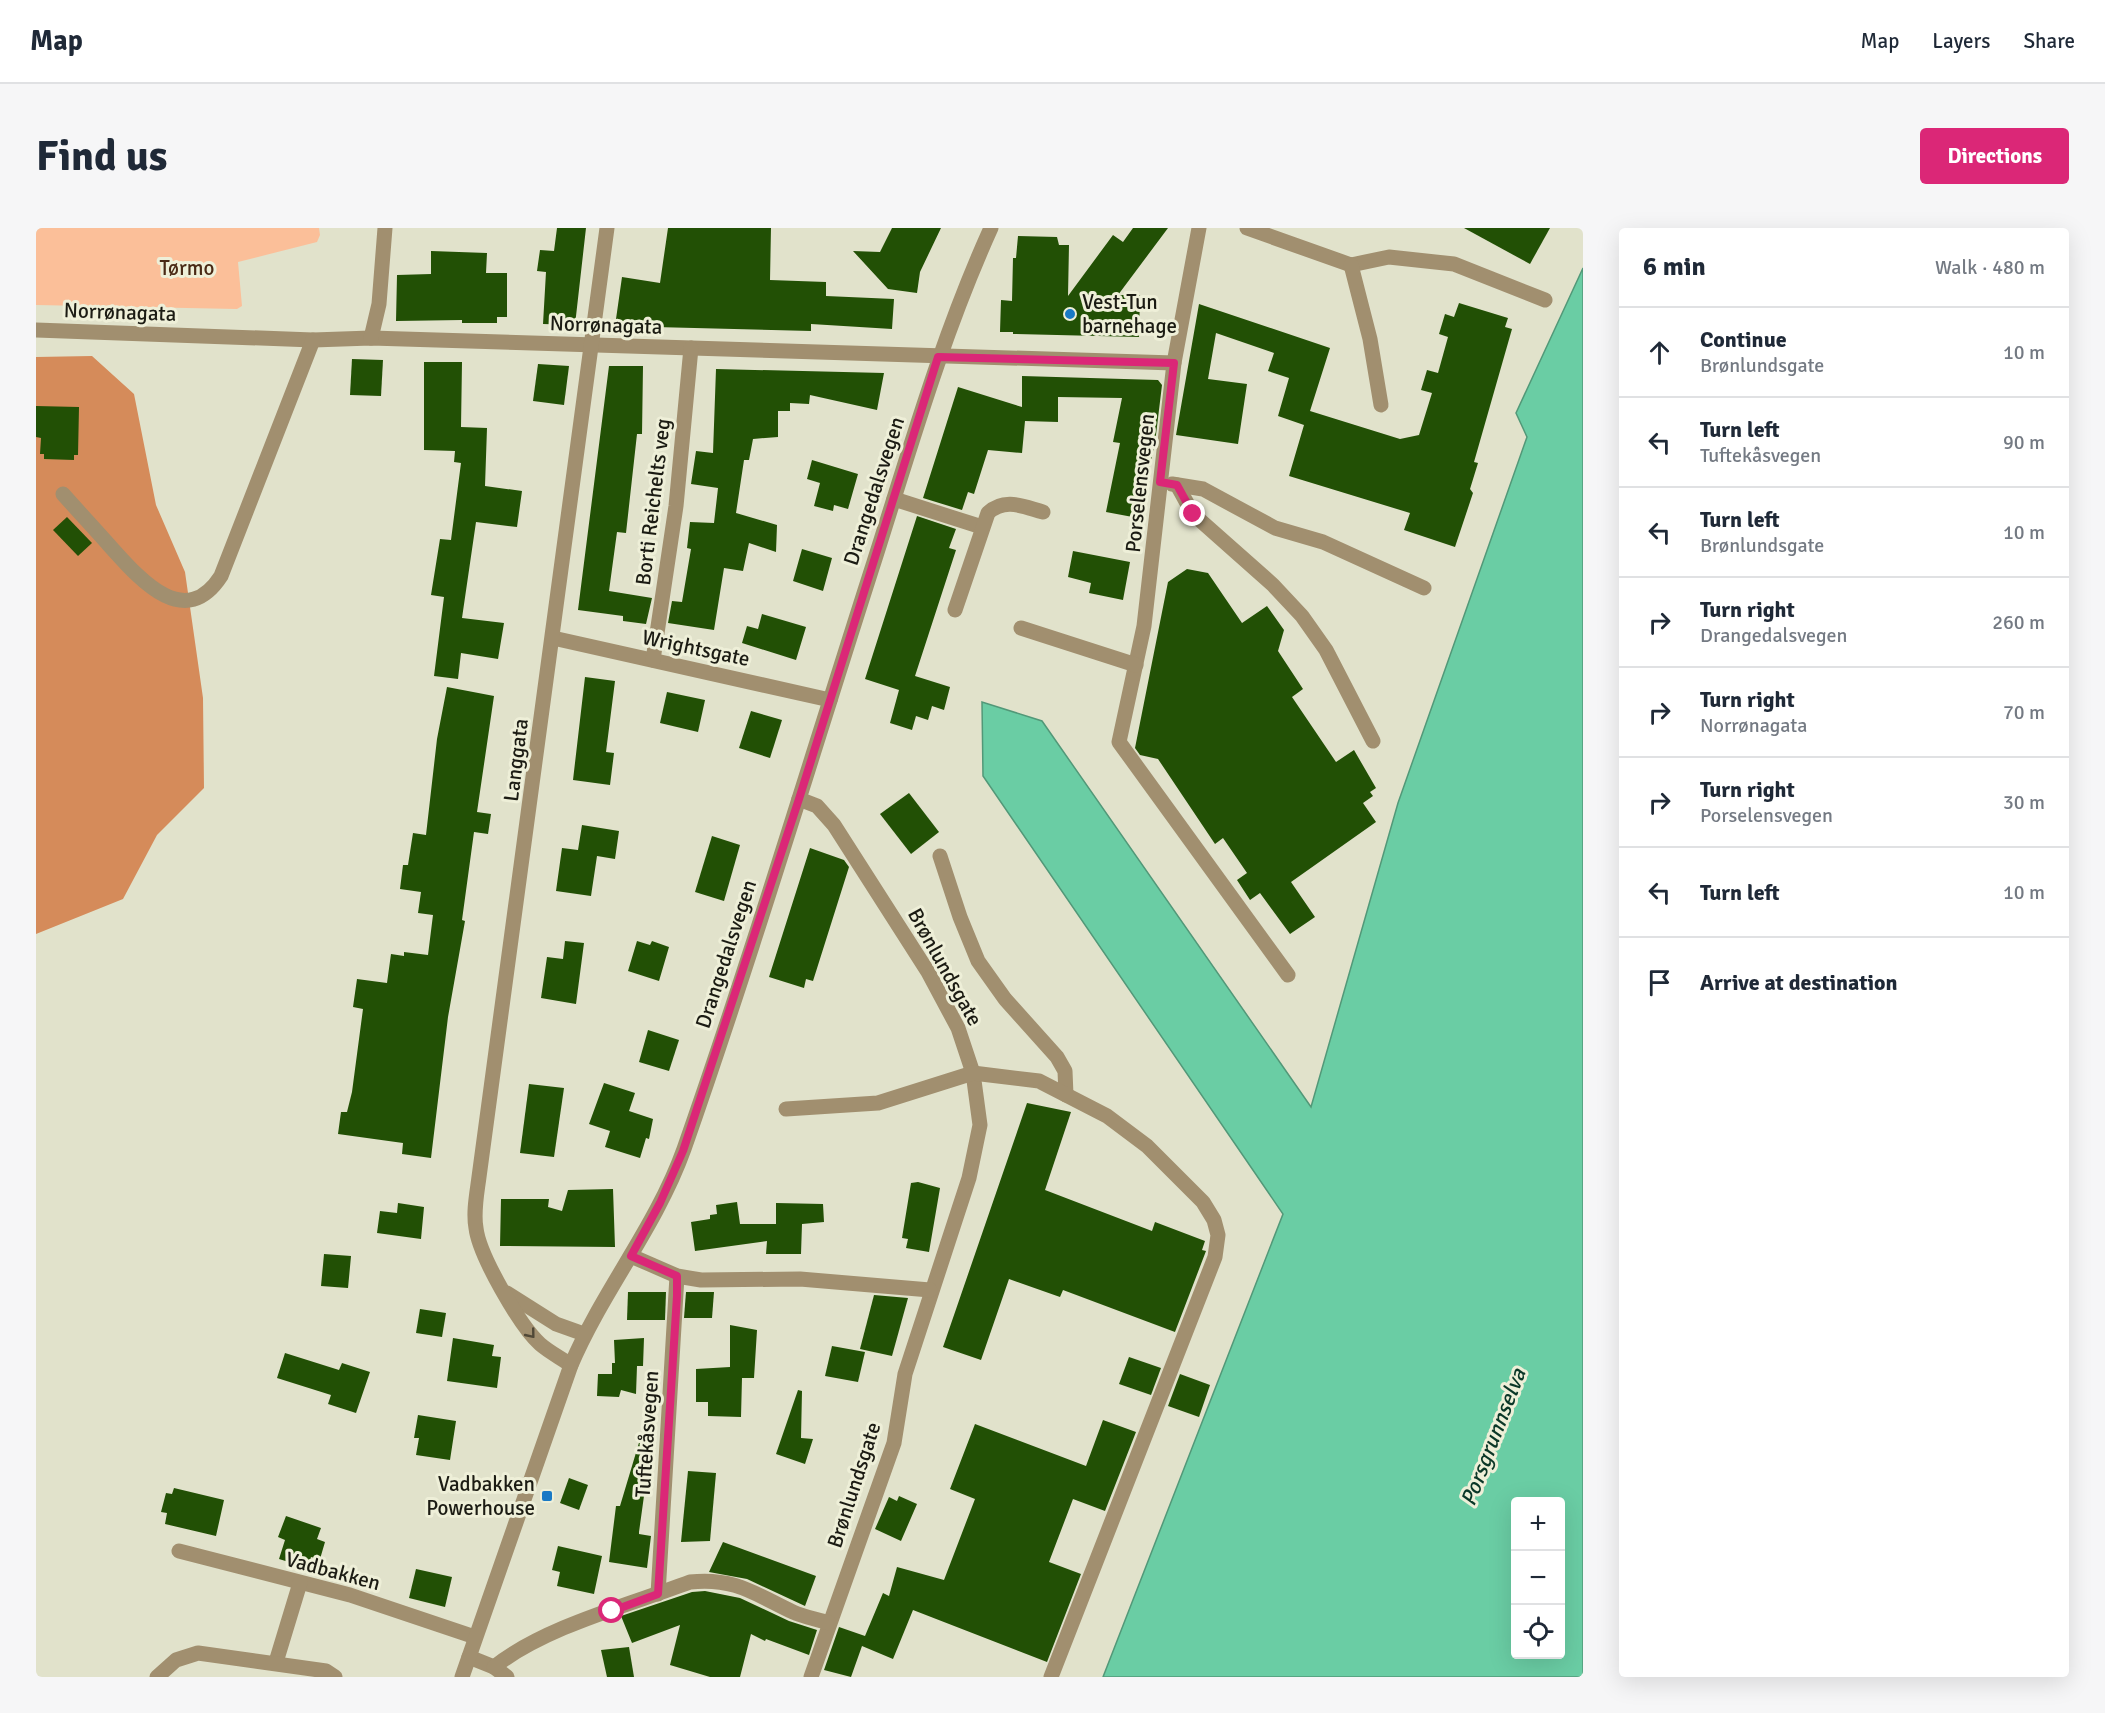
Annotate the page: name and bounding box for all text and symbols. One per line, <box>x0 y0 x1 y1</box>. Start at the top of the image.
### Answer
text: Map <box>30 24 83 58</box>
text: Map <box>1861 28 1899 54</box>
text: Layers <box>1932 28 1990 54</box>
text: Share <box>2023 28 2075 54</box>
button: Directions <box>1920 128 2069 184</box>
text: Find us <box>36 131 167 182</box>
text: 6 min <box>1643 251 1706 283</box>
park label: Tørmo <box>160 255 214 281</box>
text: Walk · 480 m <box>1935 255 2045 280</box>
place label: Vest-Tun barnehage <box>1082 289 1177 339</box>
street label: Norrønagata <box>63 297 177 327</box>
marker: Vest-Tun barnehage <box>1063 307 1077 321</box>
street label: Norrønagata <box>549 310 663 340</box>
text: Continue <box>1700 326 1787 353</box>
icon: ahead <box>1643 336 1676 369</box>
text: 10 m <box>2003 340 2045 365</box>
text: Brønlundsgate <box>1700 353 1824 378</box>
street label: Porselensvegen <box>1120 412 1160 554</box>
street label: Drangedalsvegen <box>838 413 910 569</box>
text: Turn left <box>1700 416 1780 443</box>
street label: Borti Reichelts veg <box>630 417 676 587</box>
icon: left <box>1643 426 1676 459</box>
text: 90 m <box>2003 430 2045 455</box>
text: Tuftekåsvegen <box>1700 443 1821 468</box>
route end <box>1179 500 1205 526</box>
text: Turn left <box>1700 506 1780 533</box>
icon: left <box>1643 516 1676 549</box>
text: 10 m <box>2003 520 2045 545</box>
text: Brønlundsgate <box>1700 533 1824 558</box>
text: Turn right <box>1700 596 1795 623</box>
icon: right <box>1643 606 1676 639</box>
text: 260 m <box>1992 610 2045 635</box>
text: Drangedalsvegen <box>1700 623 1847 648</box>
street label: Wrightsgate <box>640 624 752 672</box>
text: Turn right <box>1700 686 1795 713</box>
icon: right <box>1643 696 1676 729</box>
text: 70 m <box>2003 700 2045 725</box>
text: Norrønagata <box>1700 713 1807 738</box>
street label: Langgata <box>498 717 534 803</box>
text: Turn right <box>1700 776 1795 803</box>
icon: right <box>1643 786 1676 819</box>
text: 30 m <box>2003 790 2045 815</box>
text: Porselensvegen <box>1700 803 1833 828</box>
street label: Drangedalsvegen <box>690 876 762 1032</box>
icon: left <box>1643 876 1676 909</box>
text: Turn left <box>1700 879 1780 906</box>
text: 10 m <box>2003 880 2045 905</box>
street label: Brønlundsgate <box>902 904 988 1030</box>
icon: arrive <box>1643 966 1676 999</box>
text: Arrive at destination <box>1700 969 1897 996</box>
one-way arrow <box>524 1327 535 1338</box>
water label: Porsgrunnselva <box>1454 1364 1532 1509</box>
street label: Tuftekåsvegen <box>630 1370 664 1498</box>
street label: Brønlundsgate <box>821 1419 887 1551</box>
place label: Vadbakken Powerhouse <box>426 1471 535 1521</box>
marker: Vadbakken Powerhouse <box>540 1489 554 1503</box>
map controls <box>1511 1497 1565 1659</box>
button: + <box>1511 1497 1565 1551</box>
street label: Vadbakken <box>283 1546 383 1596</box>
button: − <box>1511 1551 1565 1605</box>
route start <box>598 1597 624 1623</box>
button: locate <box>1511 1605 1565 1659</box>

